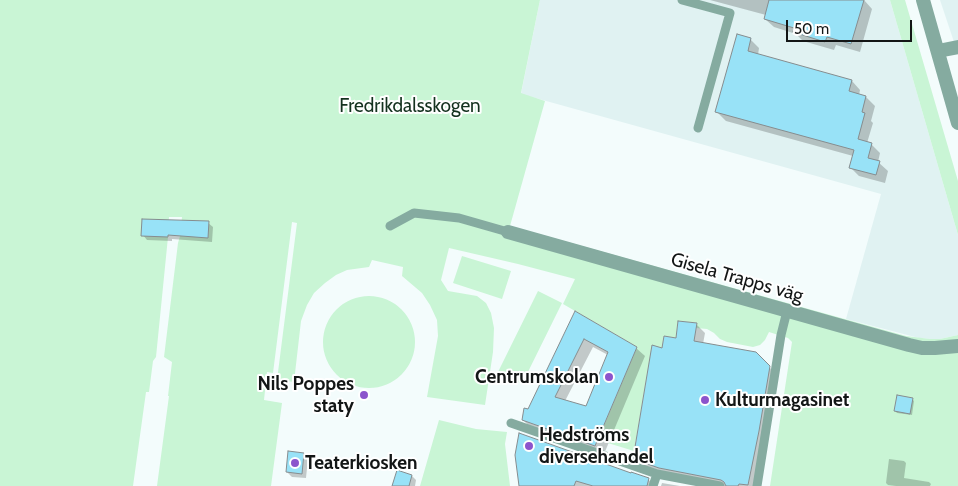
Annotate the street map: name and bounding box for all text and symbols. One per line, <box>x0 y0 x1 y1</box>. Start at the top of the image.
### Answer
scale bar <box>788 10 914 42</box>
text: 50 m <box>794 20 829 38</box>
park label: Fredrikdalsskogen <box>339 95 481 117</box>
street label: Gisela Trapps väg <box>668 248 806 308</box>
place label: Centrumskolan <box>475 366 599 388</box>
marker: Centrumskolan <box>603 371 615 383</box>
place label: Nils Poppes staty <box>257 373 354 417</box>
marker: Nils Poppes staty <box>358 389 370 401</box>
place label: Kulturmagasinet <box>715 389 849 411</box>
marker: Kulturmagasinet <box>699 394 711 406</box>
place label: Hedströms diversehandel <box>539 424 654 468</box>
marker: Hedströms diversehandel <box>523 440 535 452</box>
place label: Teaterkiosken <box>305 452 418 474</box>
marker: Teaterkiosken <box>289 457 301 469</box>

